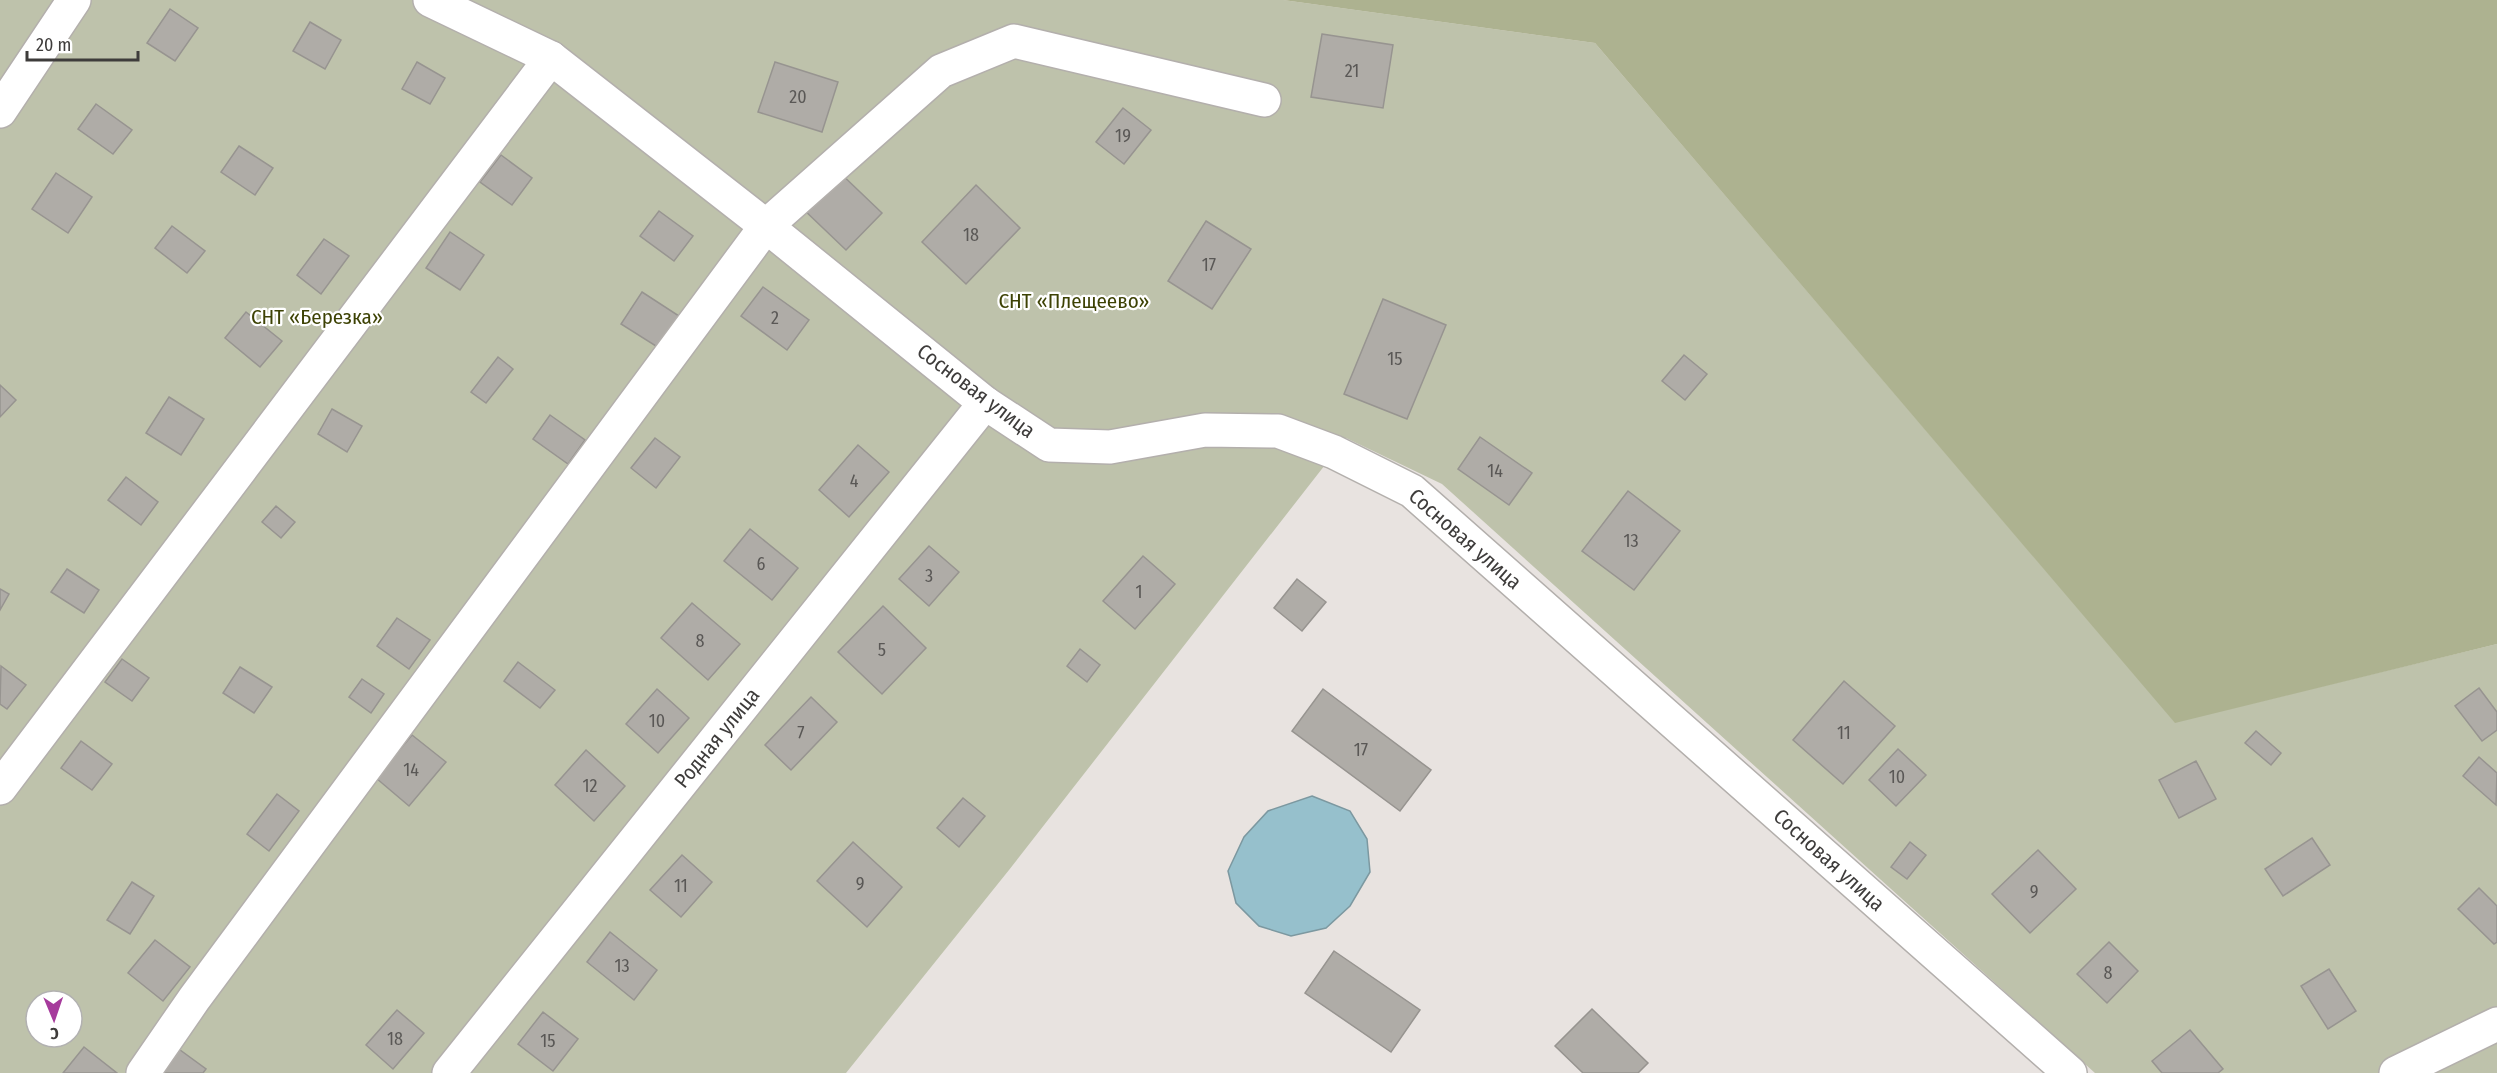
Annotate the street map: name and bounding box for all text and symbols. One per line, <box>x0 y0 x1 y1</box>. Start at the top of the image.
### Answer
scale bar <box>27 24 138 62</box>
text: 20 m <box>36 34 71 56</box>
house number: 21 <box>1345 60 1359 82</box>
house number: 20 <box>789 86 807 108</box>
house number: 19 <box>1115 125 1131 147</box>
house number: 18 <box>963 224 979 246</box>
house number: 17 <box>1202 254 1216 276</box>
park label: СНТ «Плещеево» <box>998 288 1150 314</box>
park label: СНТ «Березка» <box>251 304 383 330</box>
house number: 2 <box>771 307 779 329</box>
street label: Сосновая улица <box>912 338 1040 444</box>
house number: 15 <box>1387 348 1403 370</box>
house number: 14 <box>1487 460 1503 482</box>
house number: 4 <box>850 470 859 492</box>
street label: Сосновая улица <box>1403 483 1527 595</box>
house number: 13 <box>1623 530 1639 552</box>
house number: 6 <box>757 553 766 575</box>
house number: 3 <box>925 565 933 587</box>
house number: 1 <box>1135 581 1143 603</box>
house number: 8 <box>696 630 705 652</box>
house number: 5 <box>878 639 886 661</box>
street label: Родная улица <box>669 683 765 793</box>
house number: 10 <box>649 710 665 732</box>
house number: 7 <box>797 722 805 744</box>
house number: 11 <box>1837 722 1851 744</box>
house number: 17 <box>1354 739 1368 761</box>
house number: 14 <box>403 759 419 781</box>
house number: 10 <box>1889 766 1905 788</box>
house number: 12 <box>583 775 598 797</box>
street label: Сосновая улица <box>1768 803 1890 917</box>
house number: 9 <box>856 873 864 895</box>
house number: 11 <box>674 875 688 897</box>
house number: 9 <box>2030 881 2038 903</box>
house number: 13 <box>614 955 630 977</box>
house number: 8 <box>2104 962 2113 984</box>
north arrow <box>24 989 84 1049</box>
text: С <box>49 1024 59 1043</box>
house number: 18 <box>387 1028 403 1050</box>
house number: 15 <box>540 1030 556 1052</box>

